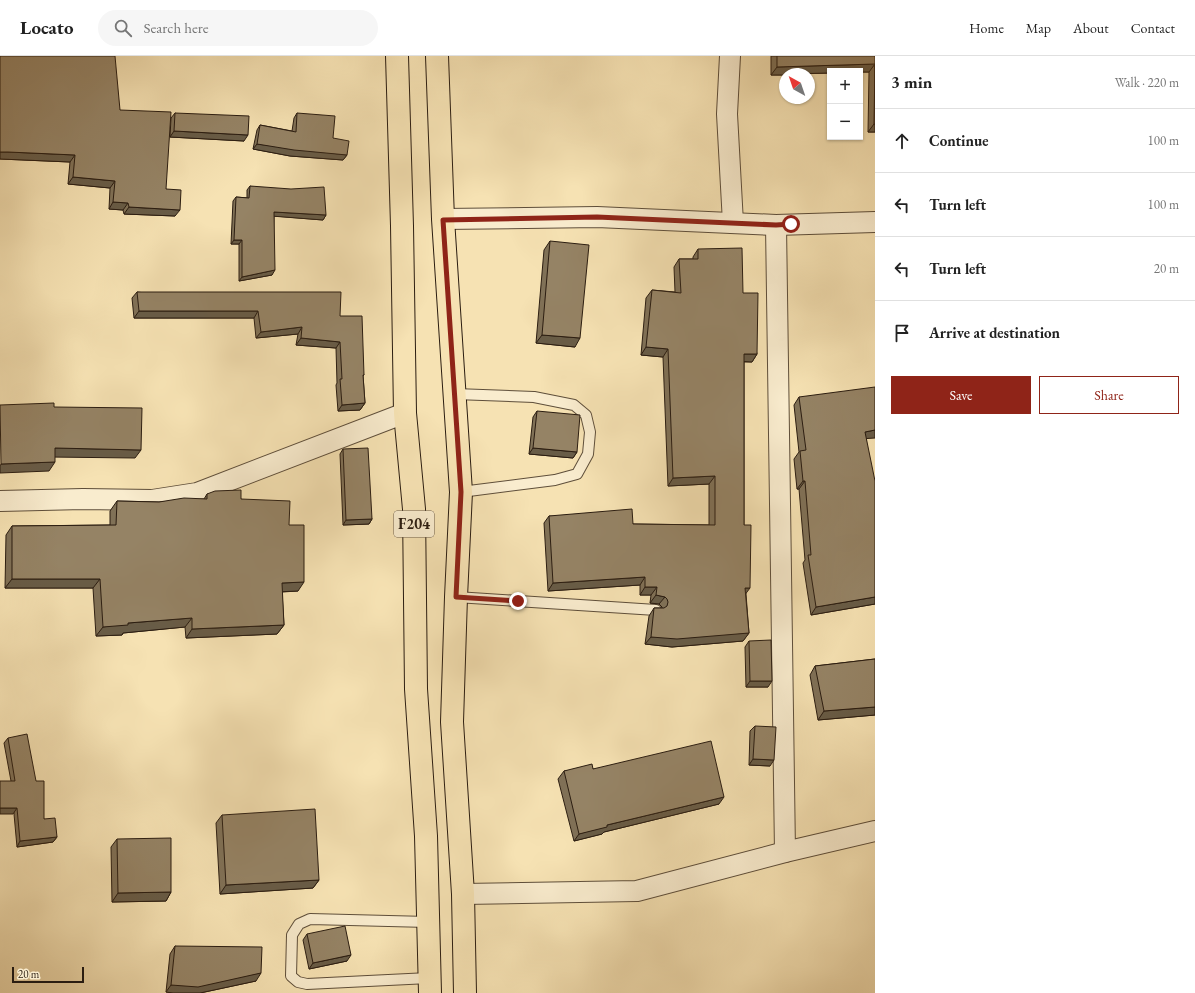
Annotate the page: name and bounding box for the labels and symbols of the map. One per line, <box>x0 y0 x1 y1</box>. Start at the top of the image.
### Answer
north arrow <box>779 68 815 104</box>
route start <box>782 215 800 233</box>
road number: F204 <box>394 511 434 537</box>
route end <box>509 592 527 610</box>
scale bar <box>12 965 84 984</box>

